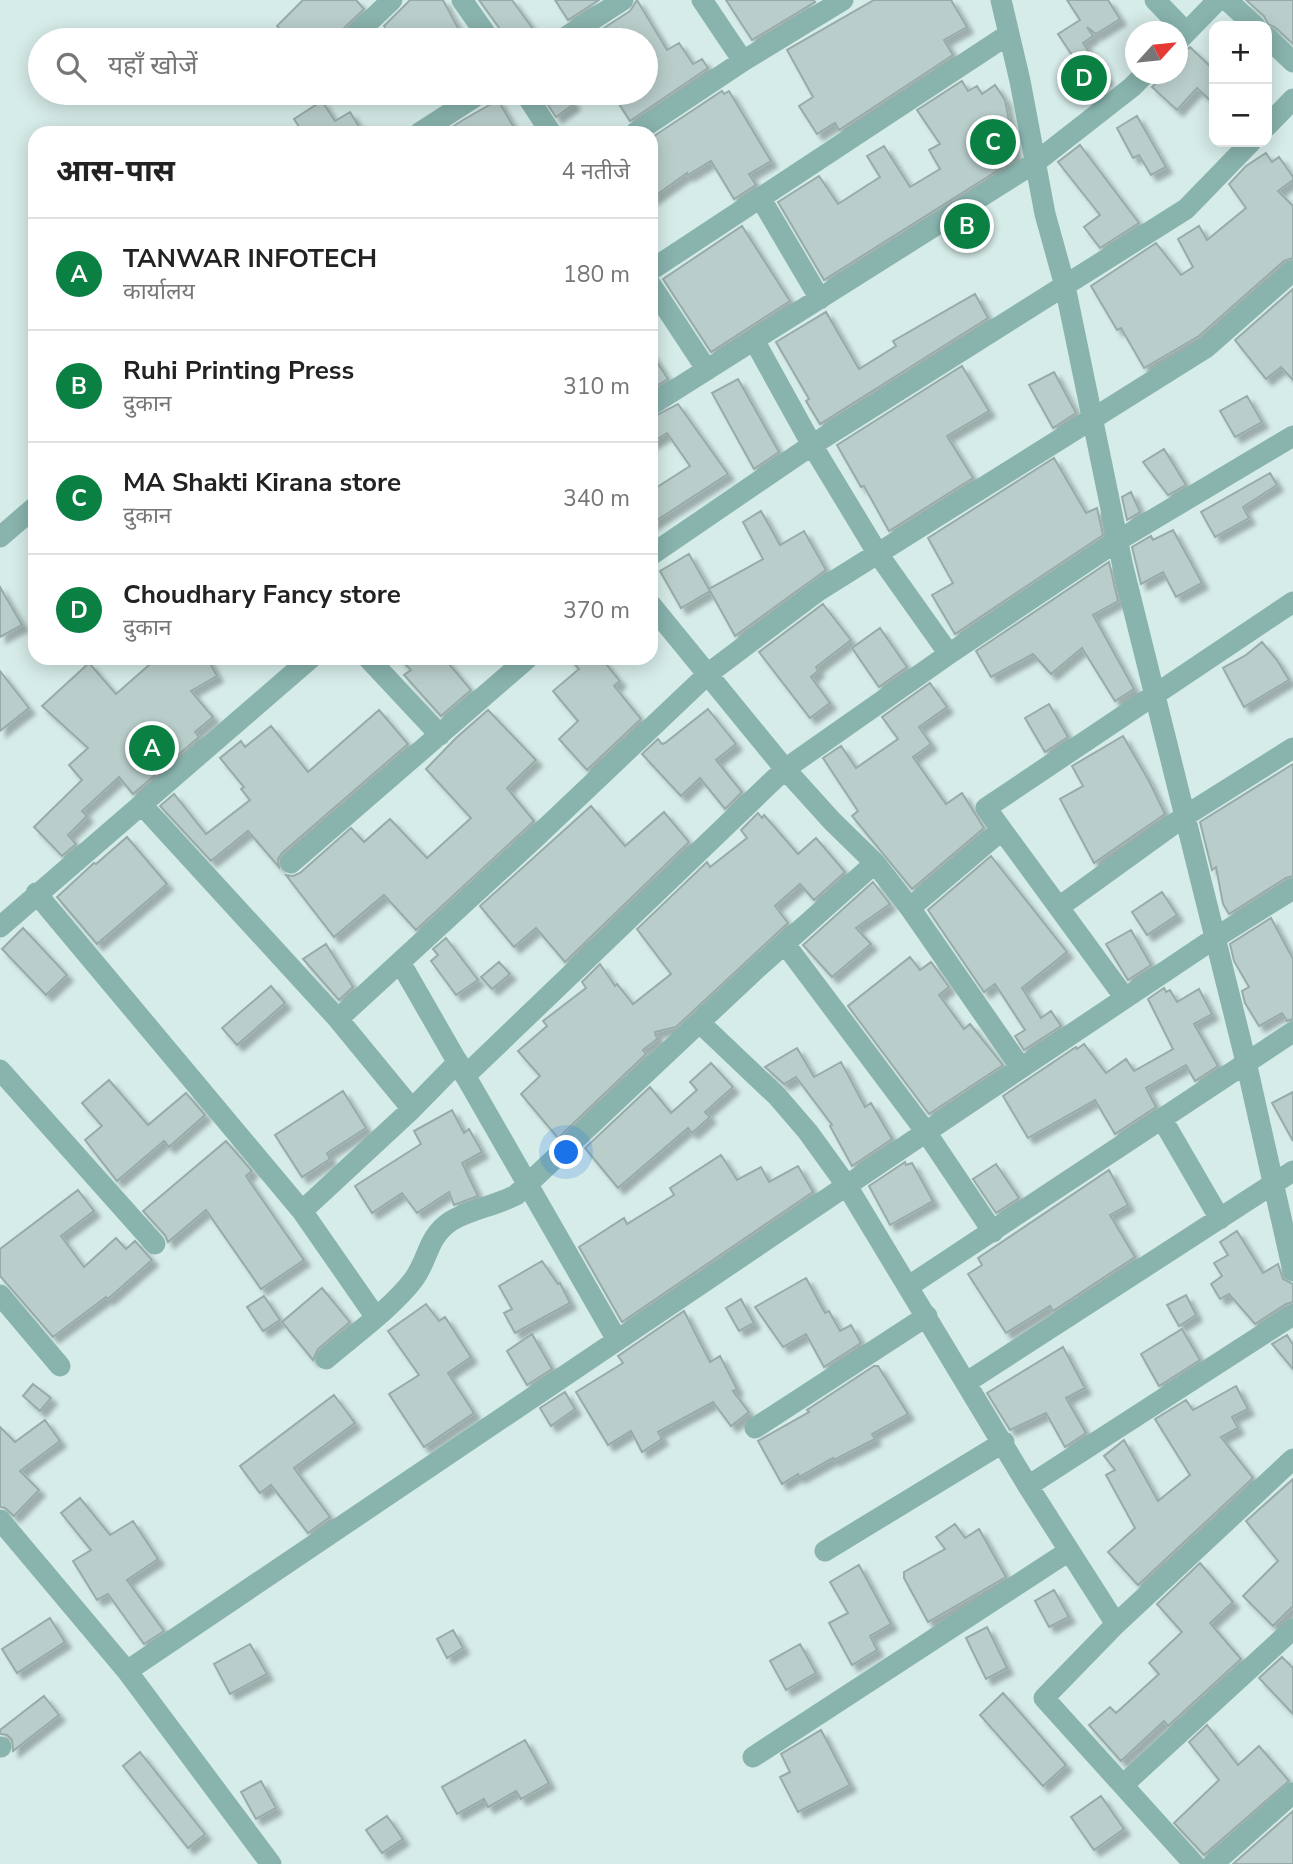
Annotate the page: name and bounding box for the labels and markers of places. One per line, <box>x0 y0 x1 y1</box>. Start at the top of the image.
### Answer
pin: D <box>1061 52 1107 104</box>
pin: C <box>970 116 1016 168</box>
pin: B <box>944 200 990 252</box>
pin: A <box>129 722 175 774</box>

